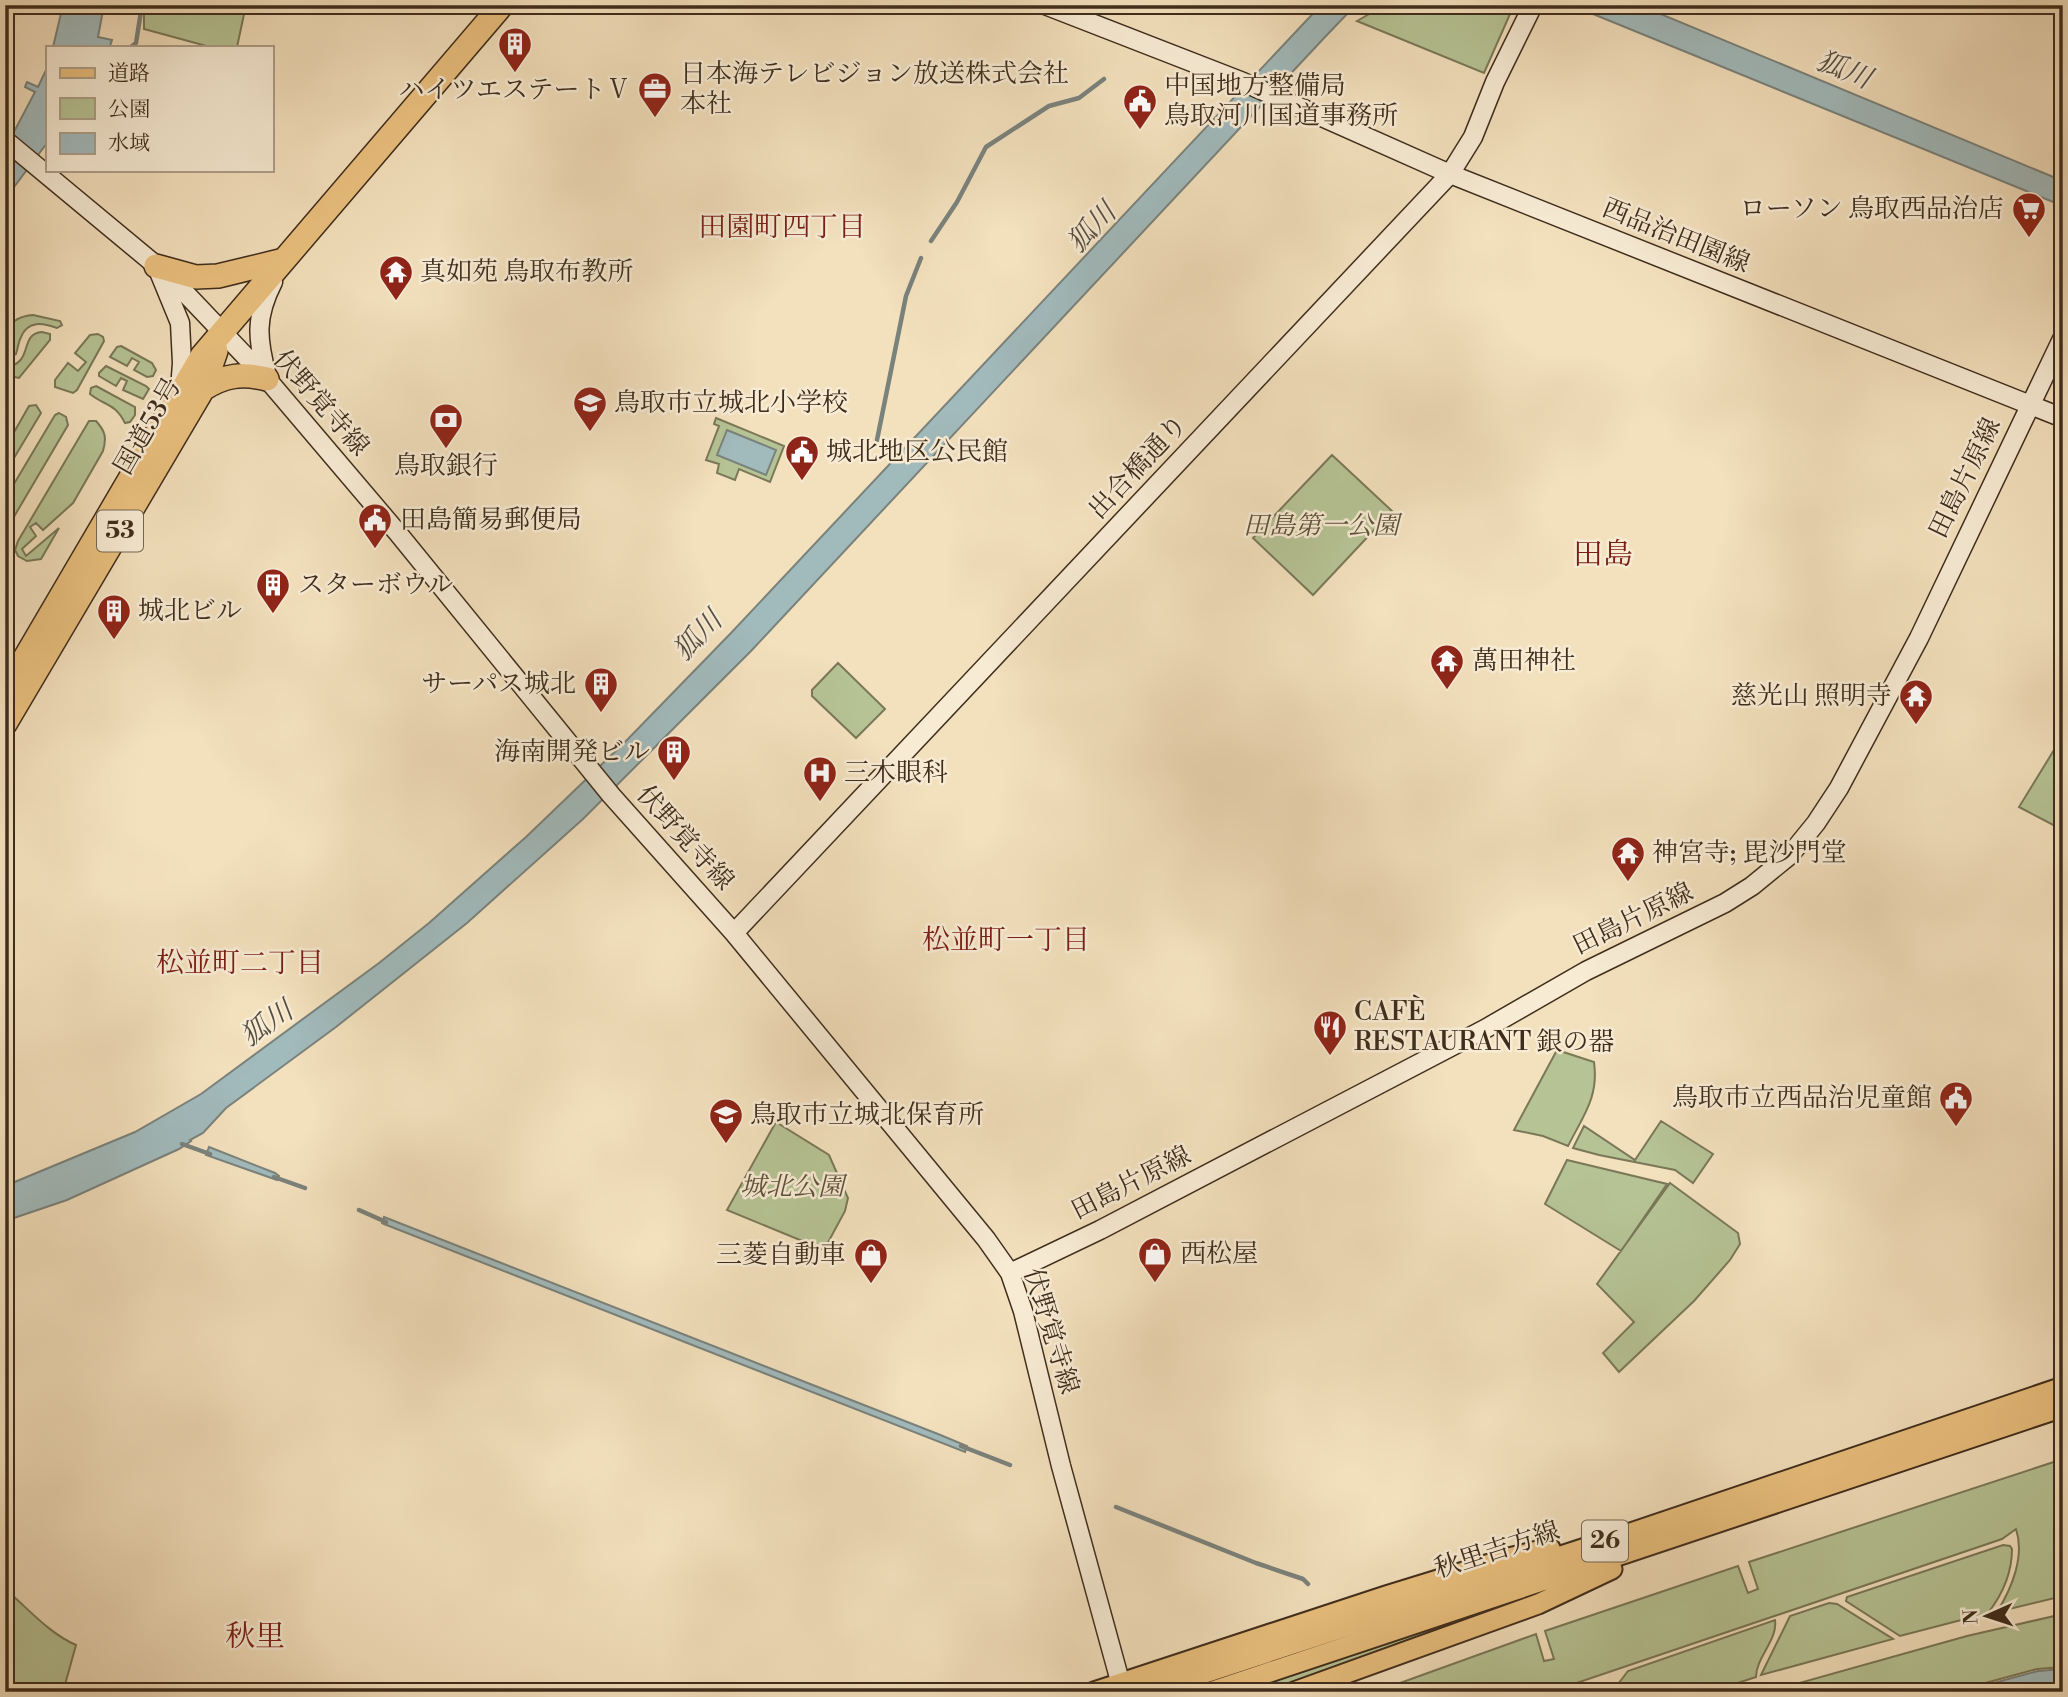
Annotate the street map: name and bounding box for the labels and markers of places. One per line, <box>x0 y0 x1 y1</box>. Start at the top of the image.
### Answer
building icon: ハイツエステートⅤ <box>496 25 534 74</box>
place label: 日本海テレビジョン放送株式会社 本社 <box>680 58 1069 120</box>
office icon: 日本海テレビジョン放送株式会社 本社 <box>636 70 674 119</box>
place label: 中国地方整備局 鳥取河川国道事務所 <box>1164 70 1398 132</box>
place label: ハイツエステートⅤ <box>399 74 631 106</box>
public building icon: 中国地方整備局 鳥取河川国道事務所 <box>1121 82 1159 131</box>
supermarket icon: ローソン 鳥取西品治店 <box>2010 190 2048 239</box>
place label: ローソン 鳥取西品治店 <box>1740 193 2004 225</box>
temple icon: 真如苑 鳥取布教所 <box>377 253 415 302</box>
place label: 真如苑 鳥取布教所 <box>420 256 633 288</box>
school or university icon: 鳥取市立城北小学校 <box>571 384 609 433</box>
place label: 鳥取市立城北小学校 <box>614 387 848 419</box>
bank icon: 鳥取銀行 <box>427 401 465 450</box>
public building icon: 城北地区公民館 <box>783 433 821 482</box>
place label: 城北地区公民館 <box>826 436 1008 468</box>
place label: 鳥取銀行 <box>394 450 498 482</box>
public building icon: 田島簡易郵便局 <box>356 501 394 550</box>
place label: 田島簡易郵便局 <box>400 504 582 536</box>
building icon: スターボウル <box>254 566 292 615</box>
place label: スターボウル <box>298 569 453 601</box>
building icon: 城北ビル <box>95 592 133 641</box>
place label: 城北ビル <box>138 595 242 627</box>
temple icon: 萬田神社 <box>1428 642 1466 691</box>
place label: 萬田神社 <box>1472 645 1576 677</box>
building icon: サーパス城北 <box>582 665 620 714</box>
place label: サーパス城北 <box>421 668 576 700</box>
temple icon: 慈光山 照明寺 <box>1897 677 1935 726</box>
place label: 慈光山 照明寺 <box>1731 680 1892 712</box>
building icon: 海南開発ビル <box>655 733 693 782</box>
place label: 海南開発ビル <box>494 736 650 768</box>
hospital icon: 三木眼科 <box>801 754 839 803</box>
place label: 三木眼科 <box>844 757 948 789</box>
temple icon: 神宮寺; 毘沙門堂 <box>1609 834 1647 883</box>
place label: 神宮寺; 毘沙門堂 <box>1652 837 1847 869</box>
place label: CAFÈ RESTAURANT 銀の器 <box>1354 994 1615 1058</box>
restaurant icon: CAFÈ RESTAURANT 銀の器 <box>1311 1008 1349 1057</box>
public building icon: 鳥取市立西品治児童館 <box>1937 1079 1975 1128</box>
place label: 鳥取市立西品治児童館 <box>1672 1082 1932 1114</box>
school or university icon: 鳥取市立城北保育所 <box>707 1096 745 1145</box>
place label: 鳥取市立城北保育所 <box>750 1099 984 1131</box>
shop icon: 西松屋 <box>1136 1235 1174 1284</box>
shop icon: 三菱自動車 <box>852 1236 890 1285</box>
place label: 西松屋 <box>1180 1238 1258 1270</box>
place label: 三菱自動車 <box>716 1239 846 1271</box>

